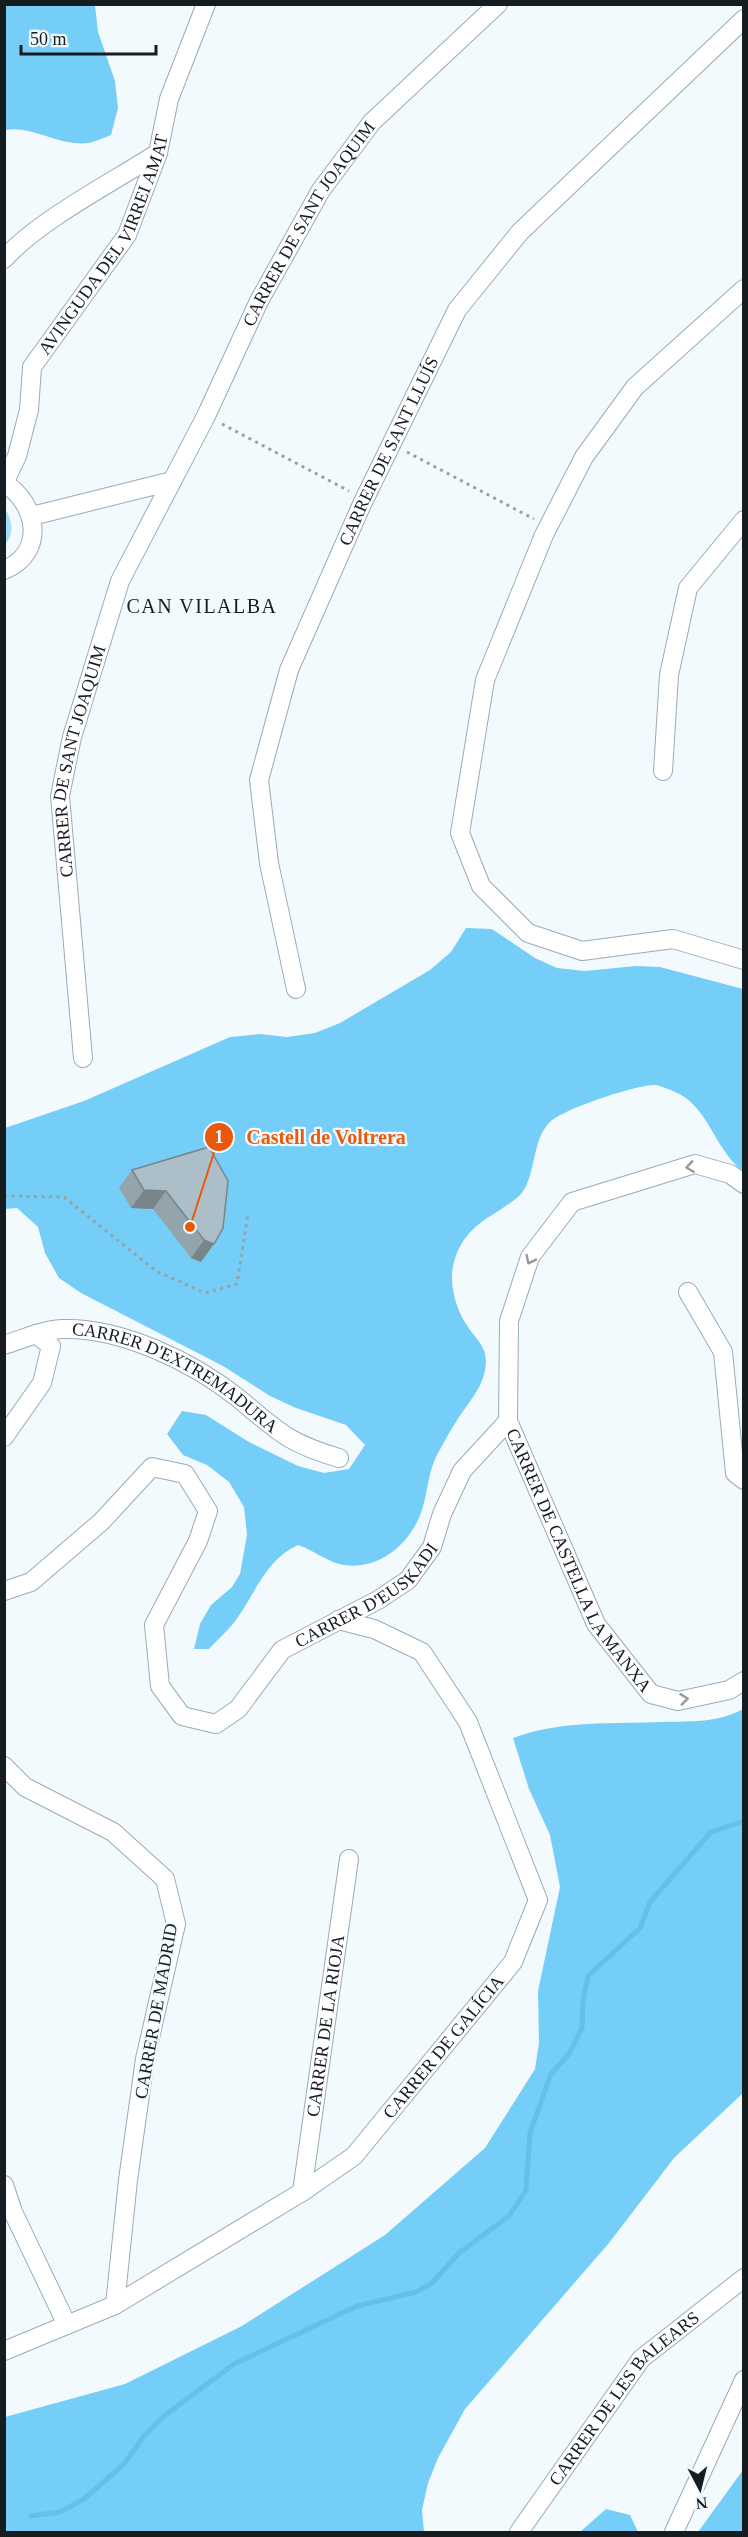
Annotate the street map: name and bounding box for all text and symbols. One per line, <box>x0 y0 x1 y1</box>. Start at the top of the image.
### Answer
scale bar <box>21 18 156 56</box>
text: 50 m <box>30 29 67 49</box>
street label: CARRER DE SANT JOAQUIM <box>239 117 379 329</box>
street label: AVINGUDA DEL VIRREI AMAT <box>34 133 172 358</box>
street label: CARRER DE SANT LLUÍS <box>335 353 443 549</box>
district label: CAN VILALBA <box>126 595 278 617</box>
street label: CARRER DE SANT JOAQUIM <box>49 643 110 878</box>
callout: Castell de Voltrera <box>204 1118 418 1156</box>
text: Castell de Voltrera <box>246 1126 406 1148</box>
text: 1 <box>215 1127 224 1147</box>
one-way arrow <box>685 1160 695 1172</box>
one-way arrow <box>526 1253 538 1264</box>
street label: CARRER D'EXTREMADURA <box>71 1319 282 1437</box>
street label: CARRER DE CASTELLA LA MANXA <box>502 1425 656 1696</box>
street label: CARRER D'EUSKADI <box>292 1539 442 1651</box>
one-way arrow <box>679 1693 689 1705</box>
street label: CARRER DE MADRID <box>131 1922 181 2100</box>
street label: CARRER DE LA RIOJA <box>303 1933 348 2118</box>
street label: CARRER DE GALÍCIA <box>379 1971 508 2122</box>
street label: CARRER DE LES BALEARS <box>545 2307 703 2489</box>
north arrow <box>670 2459 730 2519</box>
text: N <box>695 2494 709 2513</box>

